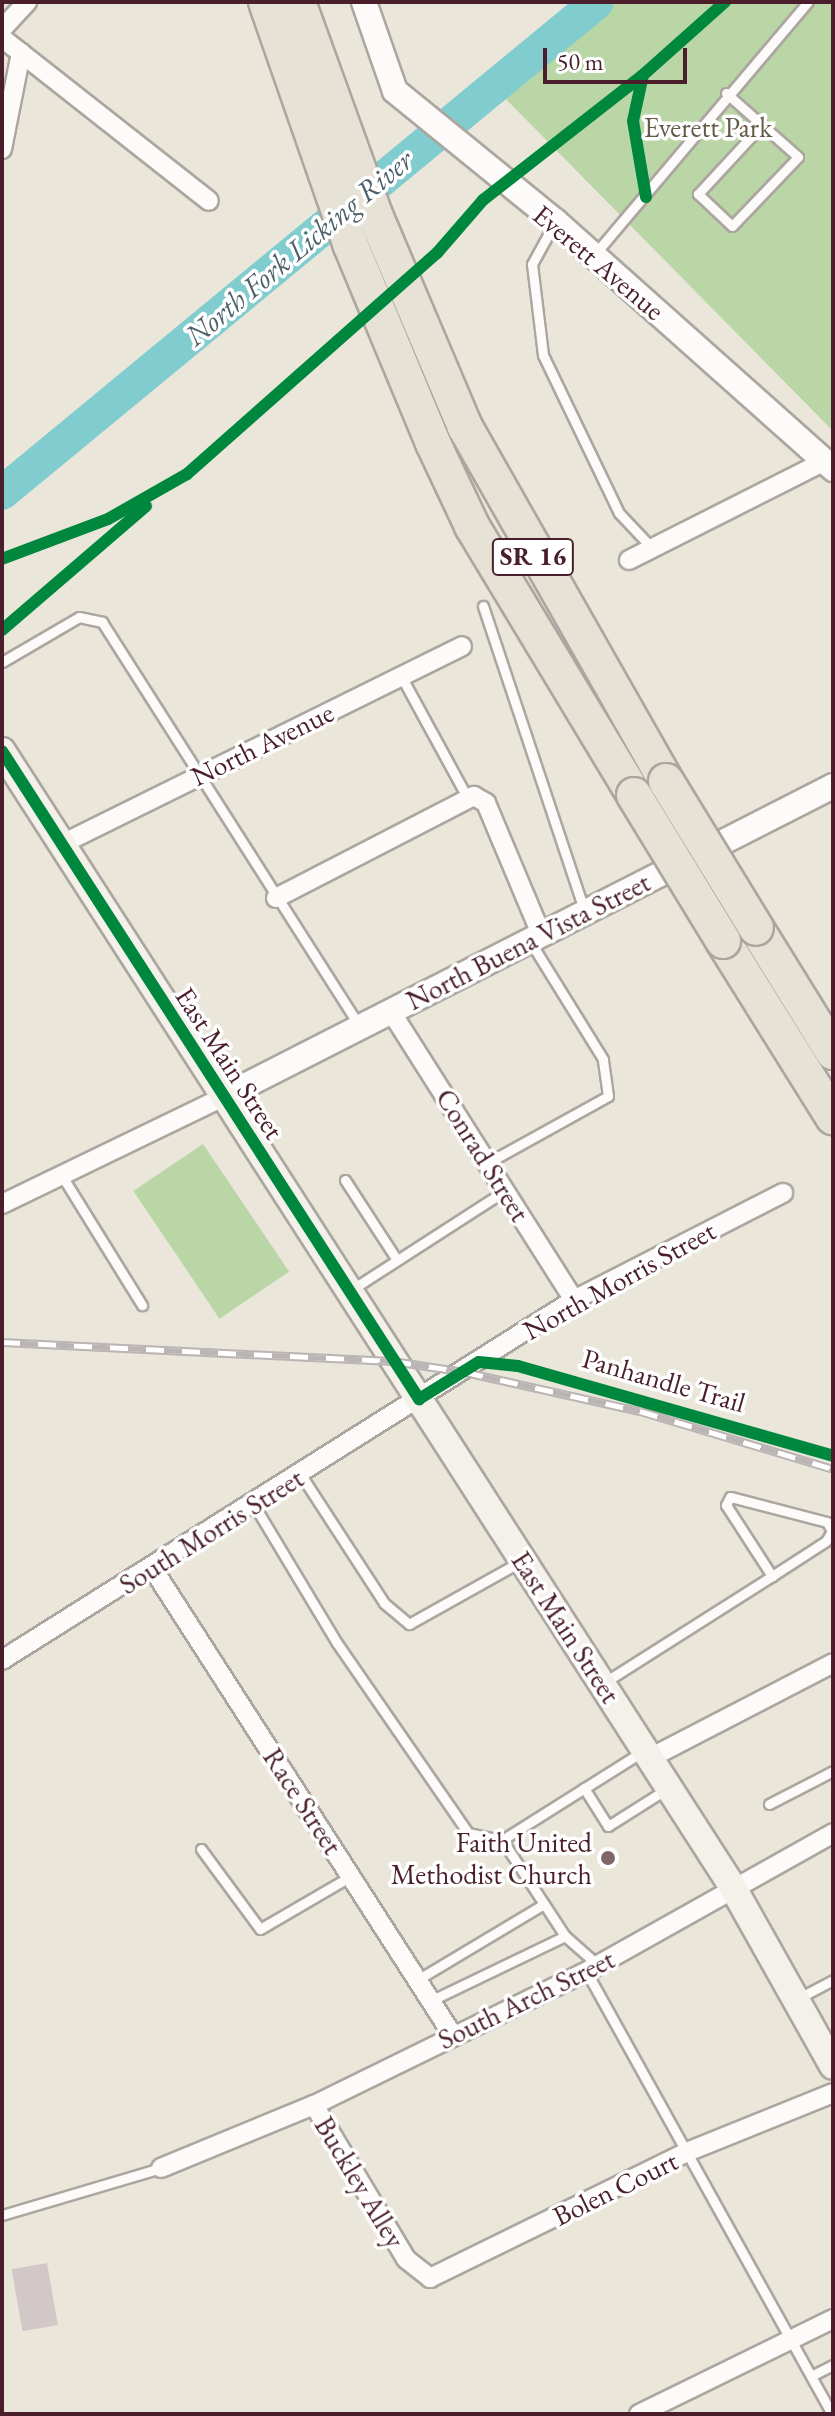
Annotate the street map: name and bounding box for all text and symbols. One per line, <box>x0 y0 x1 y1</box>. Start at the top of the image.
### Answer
scale bar <box>547 32 691 82</box>
text: 50 m <box>557 46 604 77</box>
park label: Everett Park <box>644 110 772 144</box>
water label: North Fork Licking River <box>178 142 420 354</box>
street label: Everett Avenue <box>526 197 672 327</box>
road number: SR 16 <box>491 535 575 579</box>
street label: North Avenue <box>185 695 339 793</box>
street label: North Buena Vista Street <box>400 865 656 1017</box>
street label: East Main Street <box>168 981 292 1145</box>
street label: Conrad Street <box>429 1082 537 1228</box>
street label: North Morris Street <box>517 1213 721 1347</box>
street label: Panhandle Trail <box>579 1341 749 1419</box>
street label: South Morris Street <box>113 1461 309 1601</box>
street label: East Main Street <box>504 1545 628 1709</box>
street label: Race Street <box>256 1742 350 1860</box>
place label: Faith United Methodist Church <box>391 1825 592 1891</box>
marker: Faith United Methodist Church <box>599 1849 617 1867</box>
street label: South Arch Street <box>432 1942 620 2056</box>
street label: Buckley Alley <box>308 2110 412 2254</box>
street label: Bolen Court <box>547 2143 683 2233</box>

